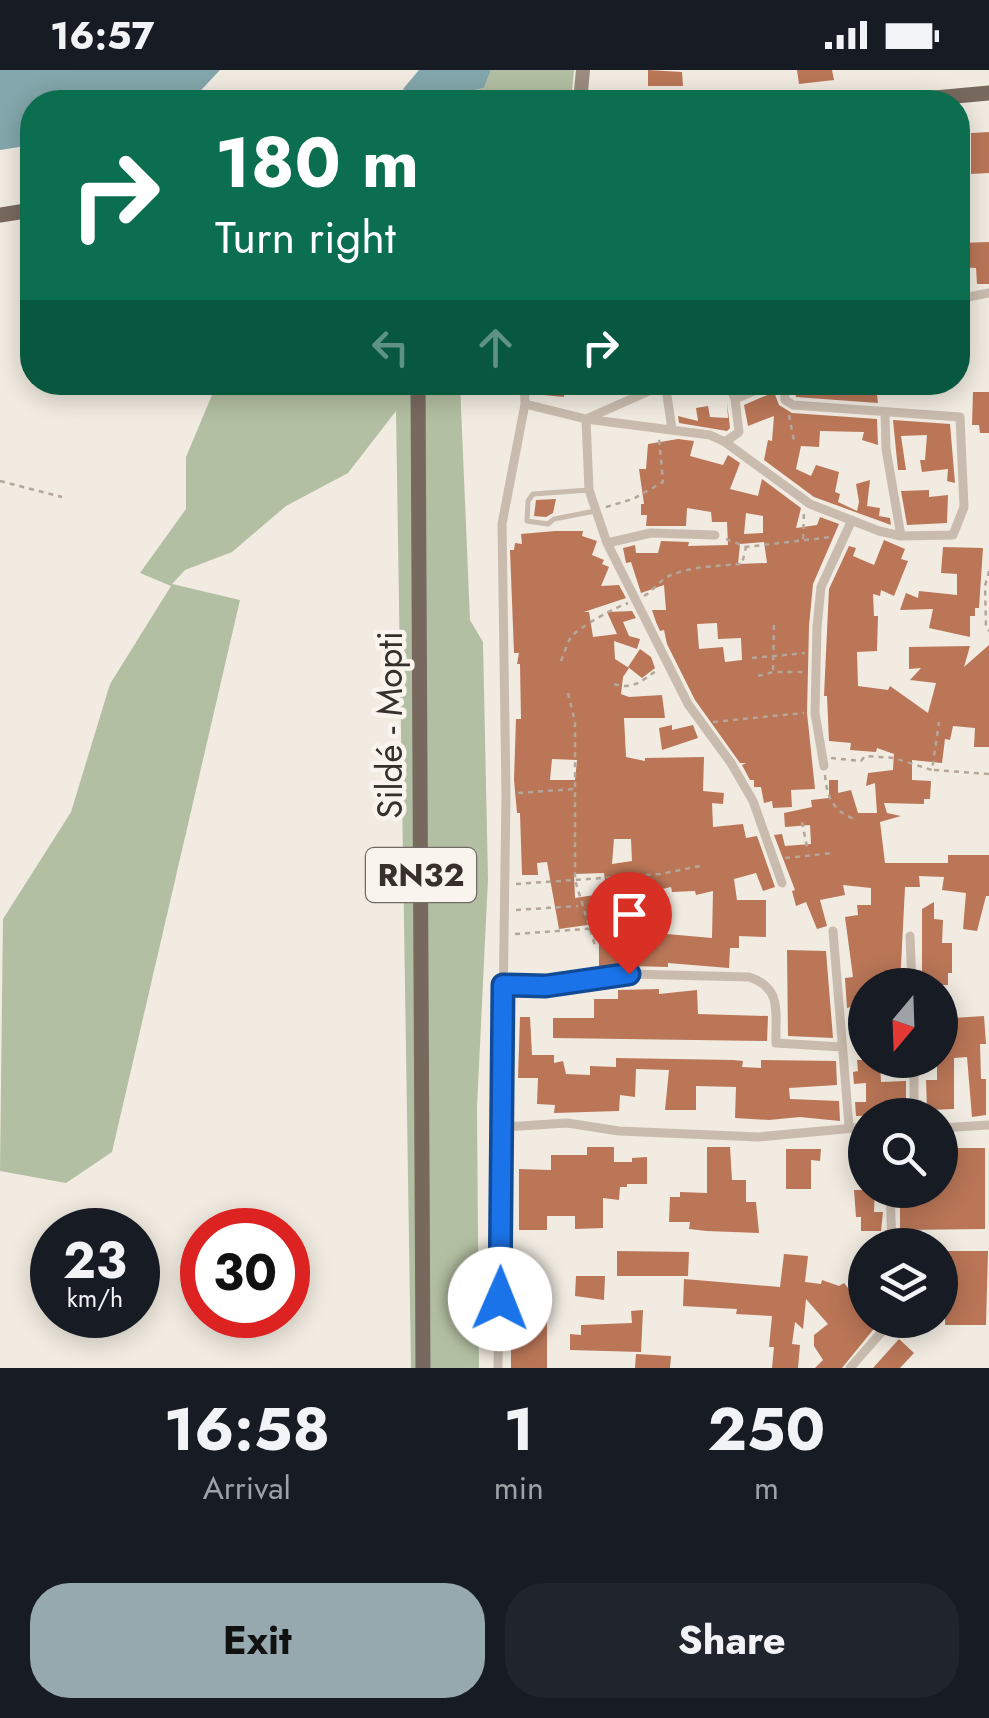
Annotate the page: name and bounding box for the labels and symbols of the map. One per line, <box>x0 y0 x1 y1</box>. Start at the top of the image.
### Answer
street label: Sildé - Mopti <box>365 631 415 819</box>
road number: RN32 <box>366 848 476 902</box>
pin <box>587 872 672 975</box>
north arrow <box>848 968 958 1078</box>
speed limit sign: 30 <box>180 1208 310 1338</box>
position arrow <box>448 1247 552 1351</box>

